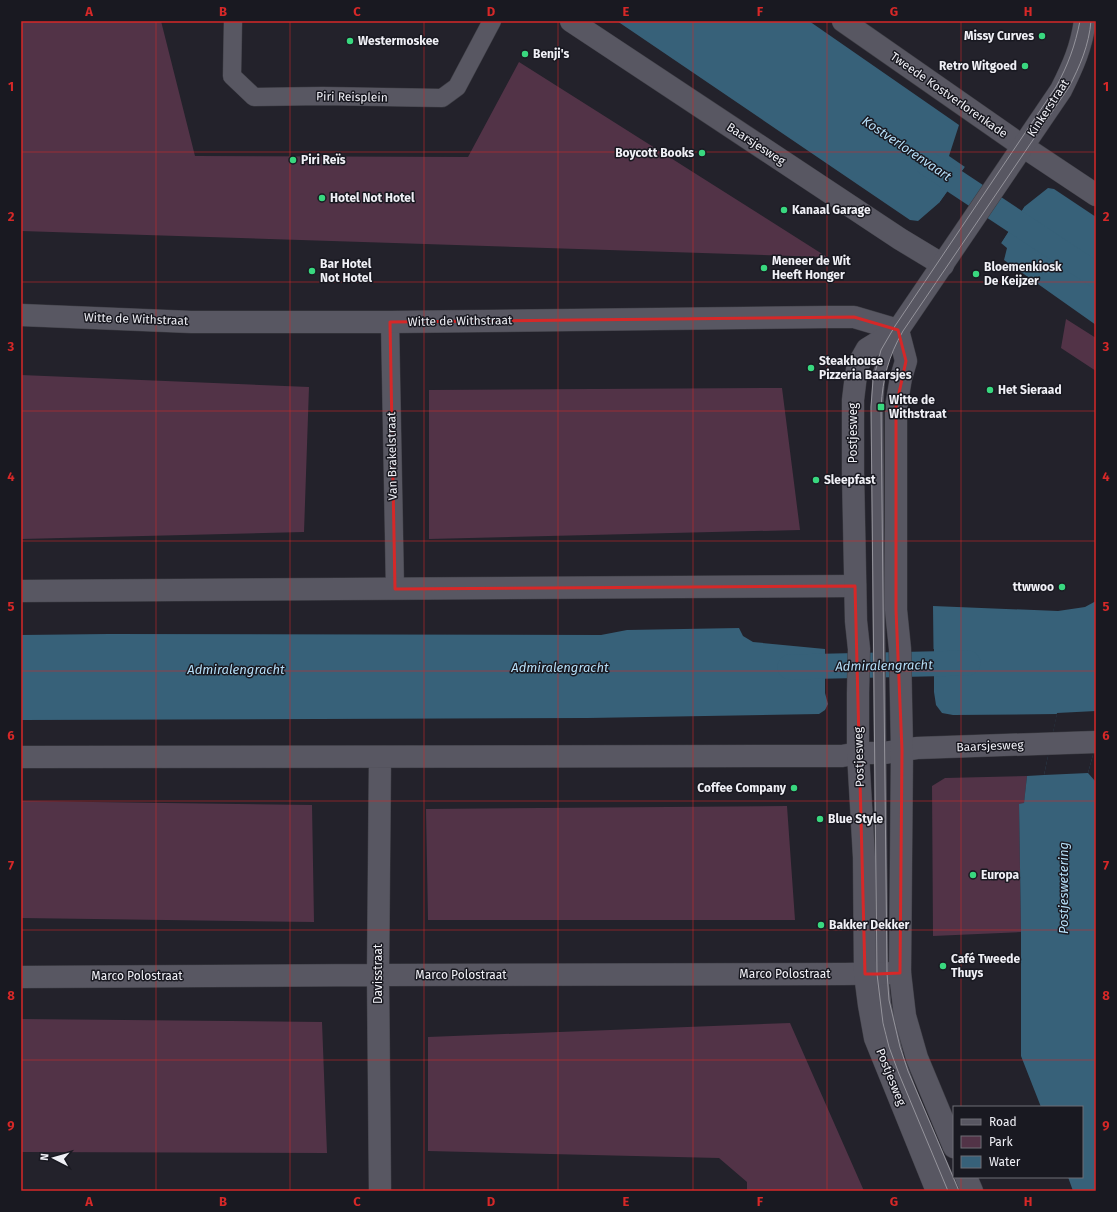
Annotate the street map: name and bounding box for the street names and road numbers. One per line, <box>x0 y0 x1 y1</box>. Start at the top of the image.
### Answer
street label: Tweede Kostverlorenkade <box>888 49 1010 141</box>
street label: Kinkerstraat <box>1024 76 1072 139</box>
street label: Piri Reisplein <box>316 89 388 105</box>
street label: Baarsjesweg <box>724 120 789 169</box>
street label: Witte de Withstraat <box>84 310 189 328</box>
street label: Witte de Withstraat <box>408 313 513 329</box>
street label: Postjesweg <box>846 402 860 463</box>
street label: Van Brakelstraat <box>384 411 400 500</box>
street label: Postjesweg <box>851 726 867 787</box>
street label: Baarsjesweg <box>956 738 1025 754</box>
street label: Davisstraat <box>371 943 385 1004</box>
street label: Marco Polostraat <box>739 967 831 981</box>
street label: Marco Polostraat <box>415 968 507 982</box>
street label: Marco Polostraat <box>91 969 183 983</box>
street label: Postjesweg <box>873 1046 909 1108</box>

